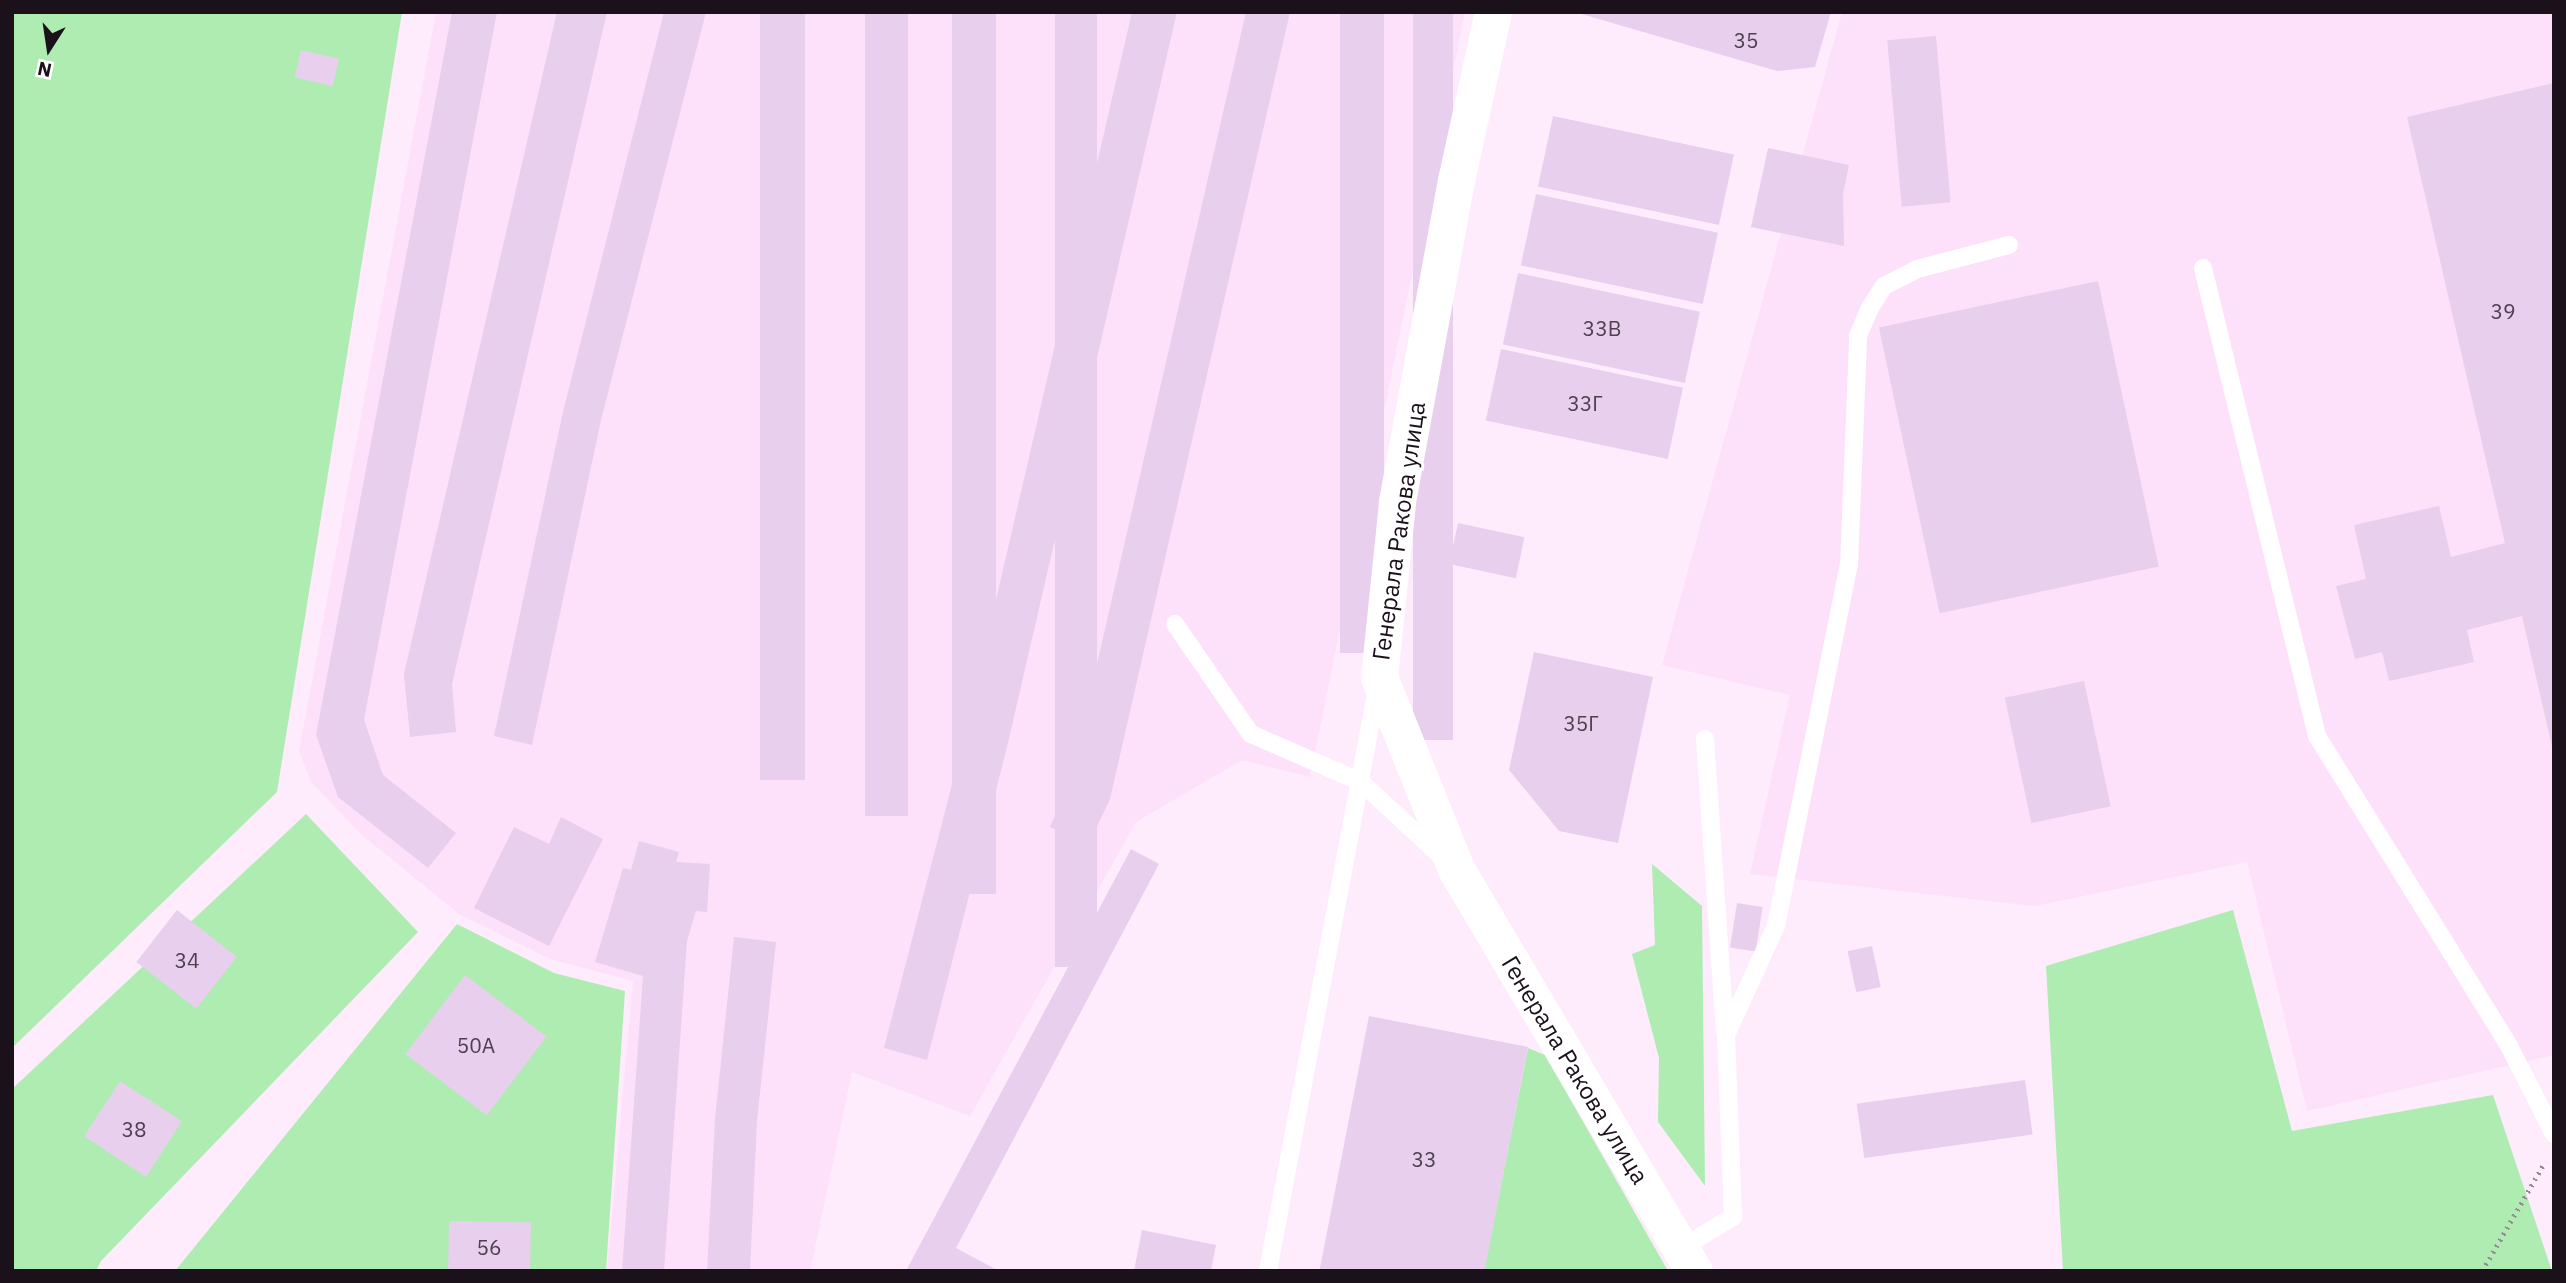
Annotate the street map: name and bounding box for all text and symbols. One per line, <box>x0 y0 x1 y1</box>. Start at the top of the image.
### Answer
north arrow <box>14 14 84 84</box>
house number: 35 <box>1733 27 1759 53</box>
text: N <box>35 56 54 83</box>
house number: 39 <box>2490 298 2516 324</box>
house number: 33В <box>1583 315 1621 341</box>
house number: 33Г <box>1567 390 1603 416</box>
street label: Генерала Ракова улица <box>1367 400 1431 662</box>
house number: 35Г <box>1563 710 1599 736</box>
house number: 34 <box>174 947 200 973</box>
street label: Генерала Ракова улица <box>1496 951 1654 1189</box>
house number: 50А <box>457 1032 495 1058</box>
house number: 38 <box>121 1116 147 1142</box>
house number: 33 <box>1411 1146 1437 1172</box>
house number: 56 <box>476 1234 502 1260</box>

